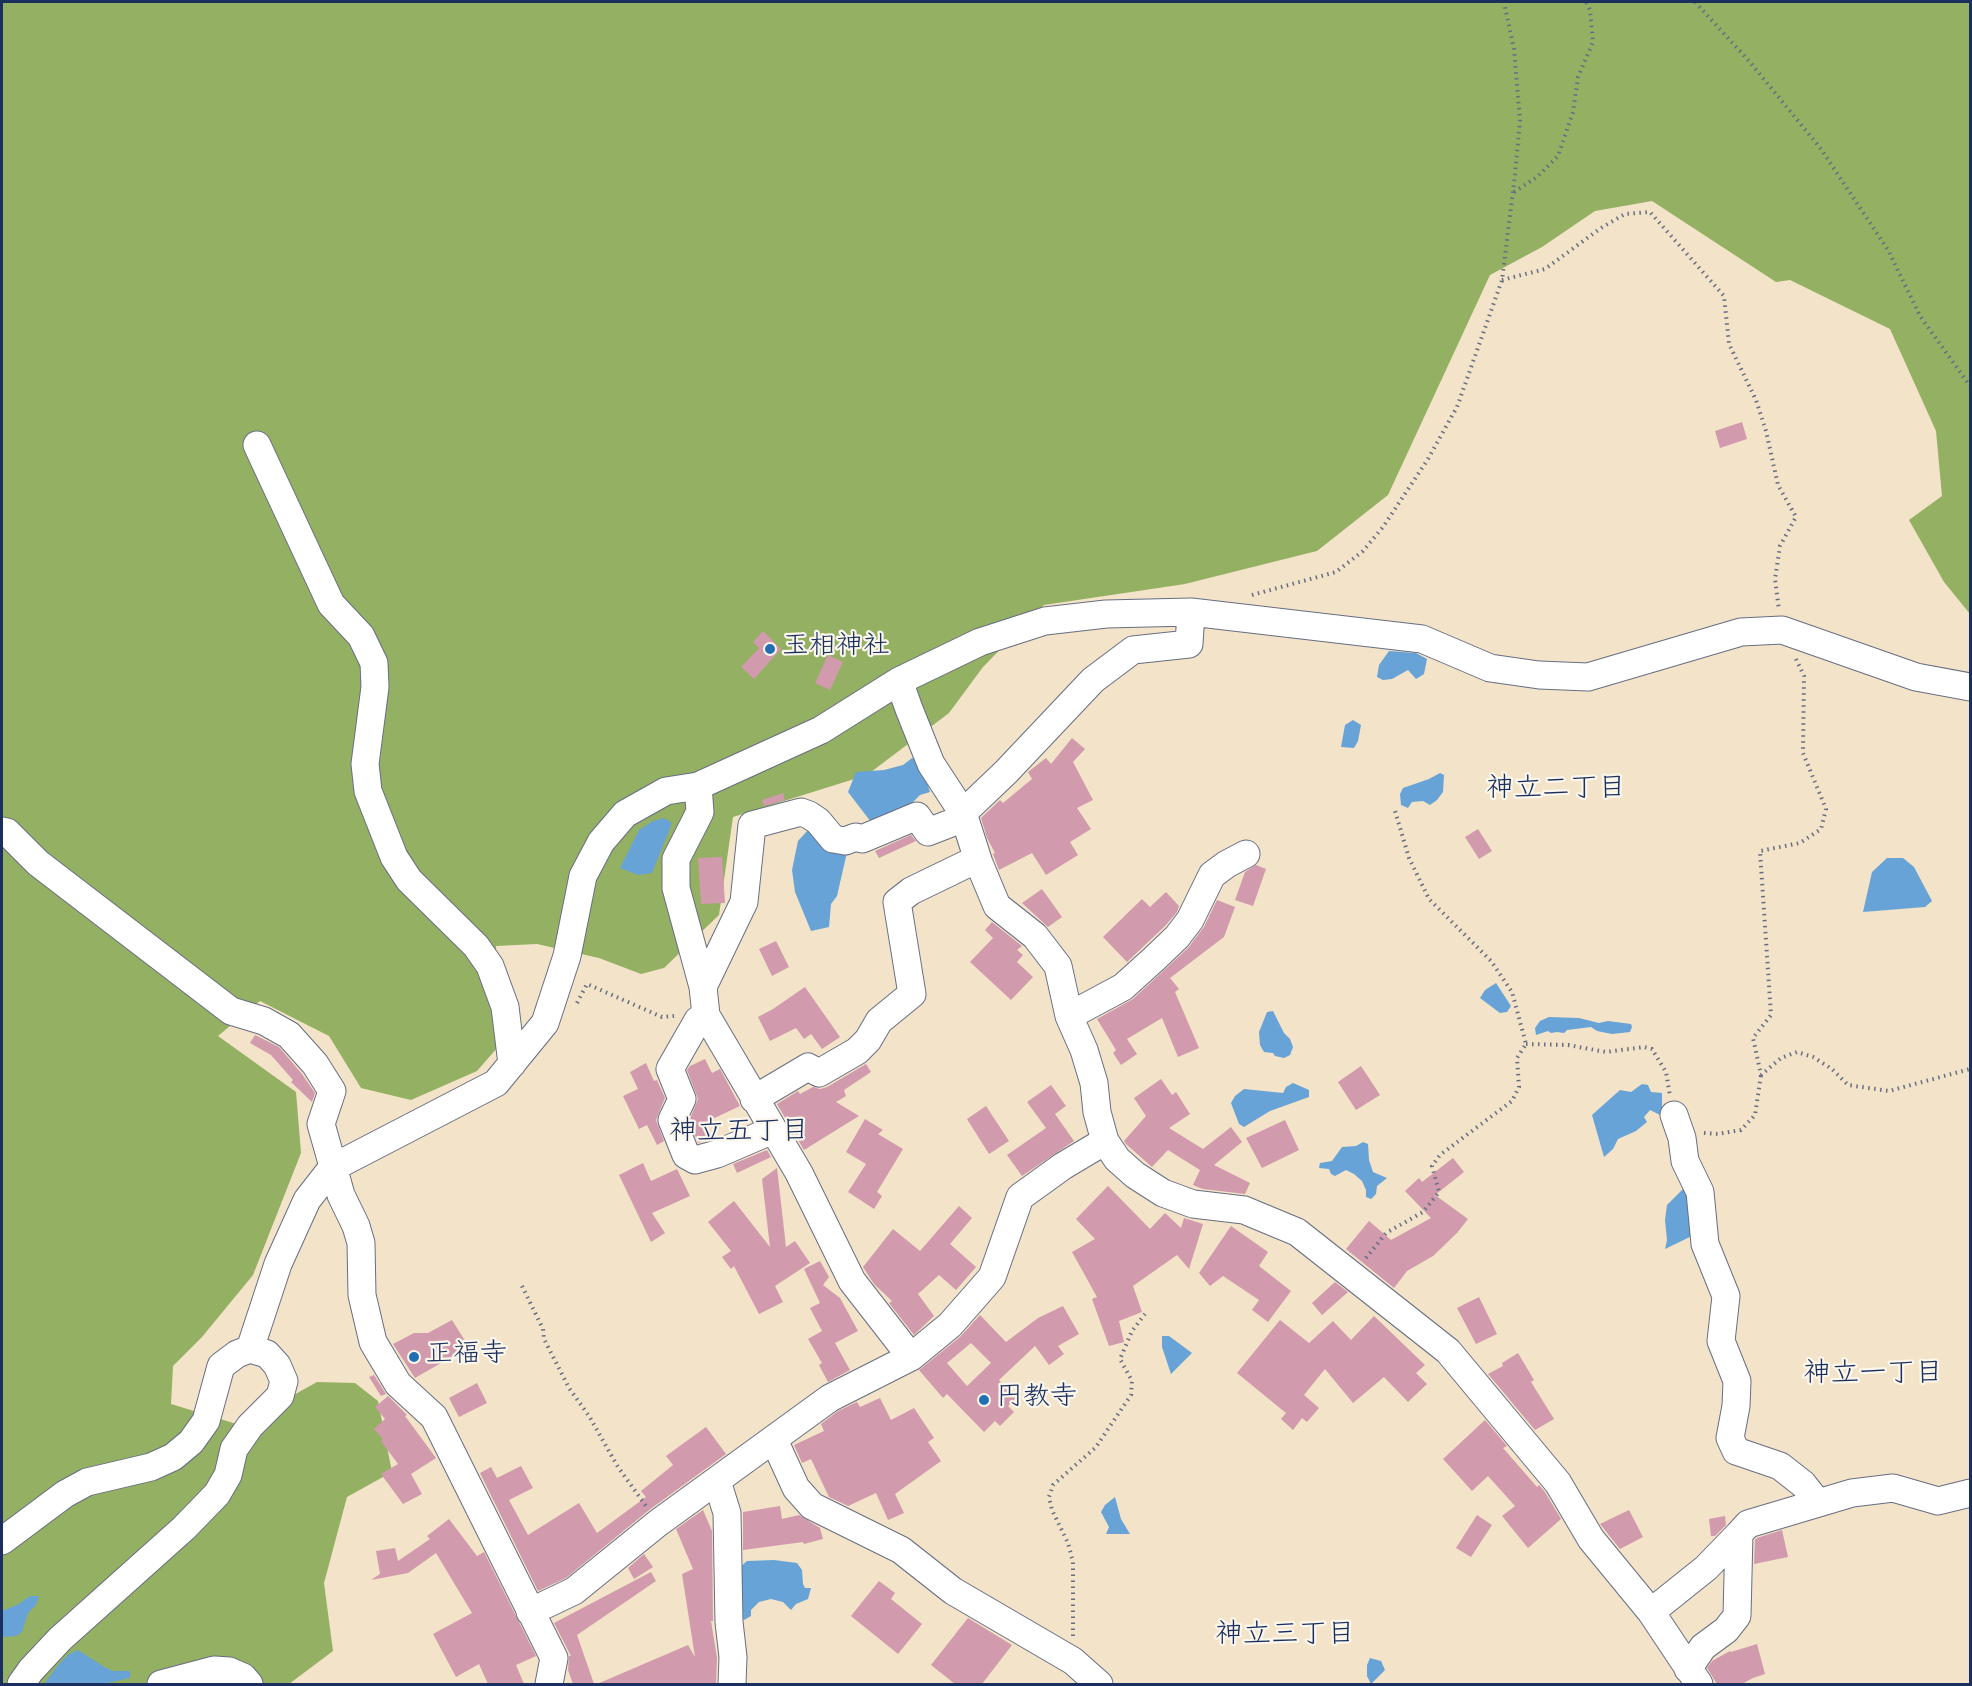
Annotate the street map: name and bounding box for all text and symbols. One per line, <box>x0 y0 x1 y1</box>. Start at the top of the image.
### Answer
place label: 玉相神社 <box>782 633 890 665</box>
marker: 玉相神社 <box>763 642 777 656</box>
district label: 神立二丁目 <box>1486 774 1626 808</box>
district label: 神立五丁目 <box>669 1117 809 1151</box>
place label: 正福寺 <box>426 1341 507 1373</box>
marker: 正福寺 <box>407 1350 421 1364</box>
district label: 神立一丁目 <box>1803 1359 1943 1393</box>
place label: 円教寺 <box>996 1384 1077 1416</box>
marker: 円教寺 <box>977 1393 991 1407</box>
district label: 神立三丁目 <box>1215 1620 1355 1654</box>

